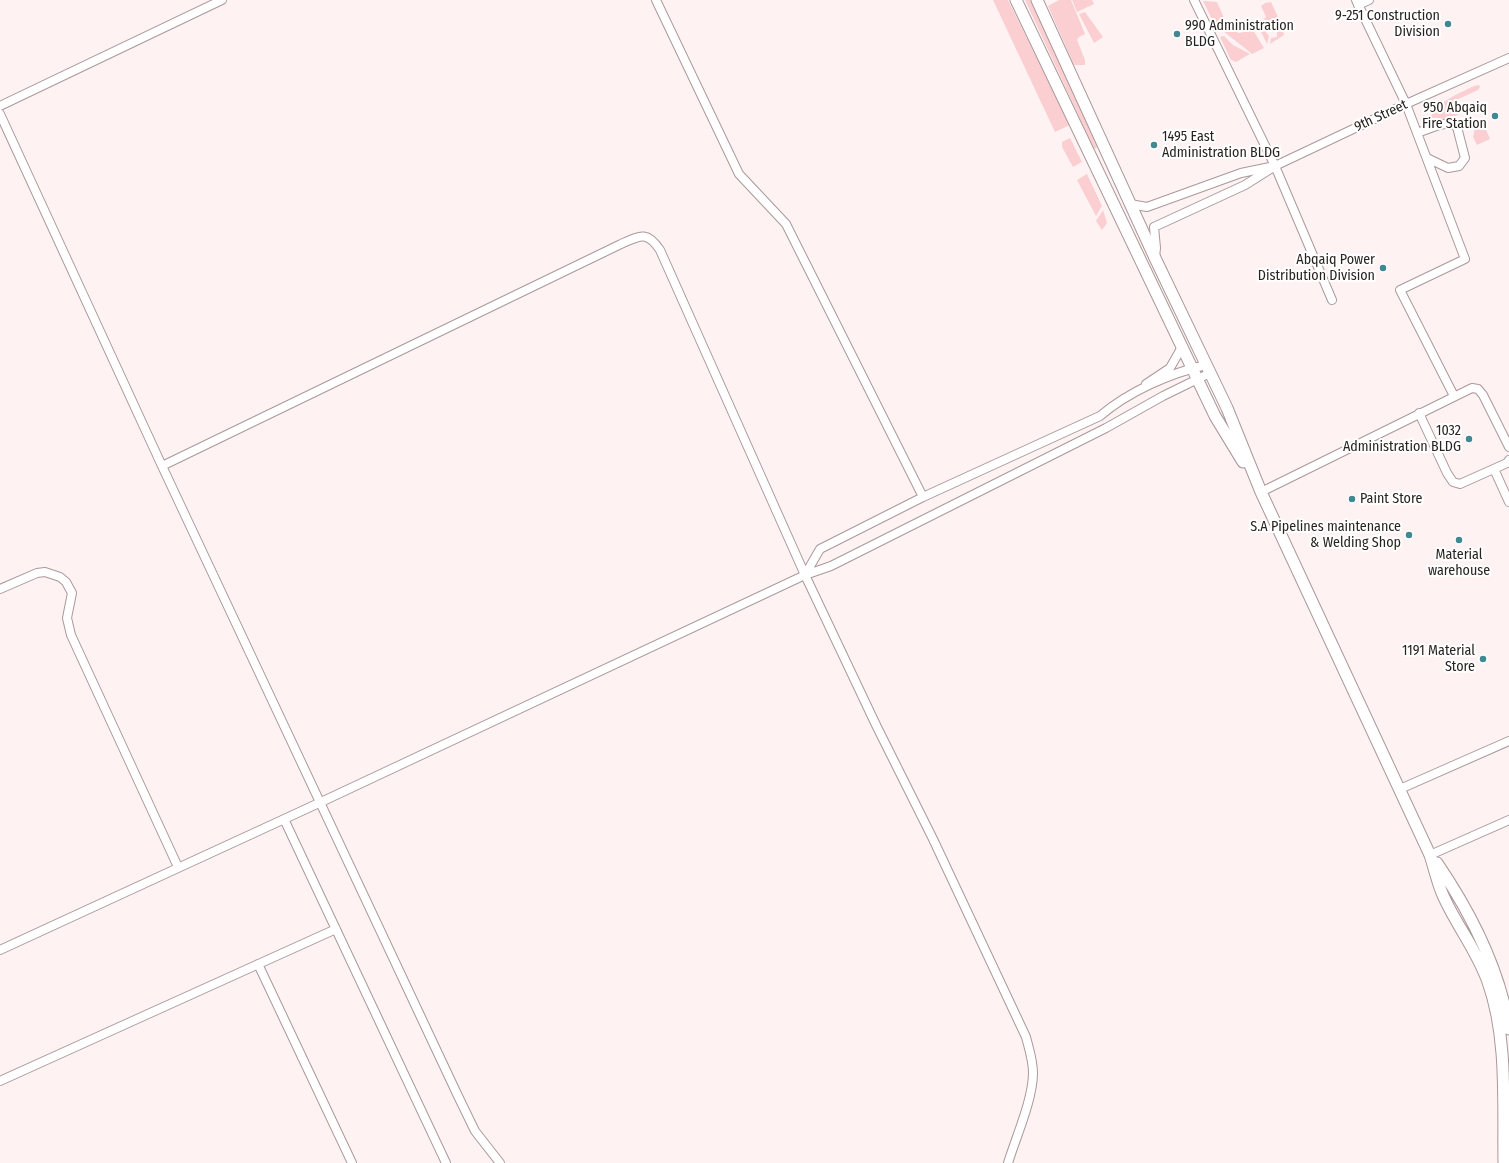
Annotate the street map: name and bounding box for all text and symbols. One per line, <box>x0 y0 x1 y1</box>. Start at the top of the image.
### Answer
place label: 9-251 Construction Division <box>1335 8 1440 40</box>
place label: 990 Administration BLDG <box>1185 18 1294 50</box>
marker: 9-251 Construction Division <box>1443 19 1453 29</box>
marker: 990 Administration BLDG <box>1172 29 1182 39</box>
street label: 9th Street <box>1352 96 1410 136</box>
place label: 950 Abqaiq Fire Station <box>1422 100 1487 132</box>
marker: 950 Abqaiq Fire Station <box>1490 111 1500 121</box>
place label: 1495 East Administration BLDG <box>1162 129 1280 162</box>
marker: 1495 East Administration BLDG <box>1149 140 1159 150</box>
place label: Abqaiq Power Distribution Division <box>1258 252 1375 284</box>
marker: Abqaiq Power Distribution Division <box>1378 263 1388 273</box>
place label: 1032 Administration BLDG <box>1343 423 1461 456</box>
marker: 1032 Administration BLDG <box>1464 434 1474 444</box>
place label: Paint Store <box>1360 491 1422 507</box>
marker: Paint Store <box>1347 494 1357 504</box>
place label: S.A Pipelines maintenance & Welding Shop <box>1250 519 1401 552</box>
marker: S.A Pipelines maintenance & Welding Shop <box>1404 530 1414 540</box>
marker: Material warehouse <box>1454 535 1464 545</box>
place label: Material warehouse <box>1428 547 1490 580</box>
place label: 1191 Material Store <box>1402 643 1475 676</box>
marker: 1191 Material Store <box>1478 654 1488 664</box>

